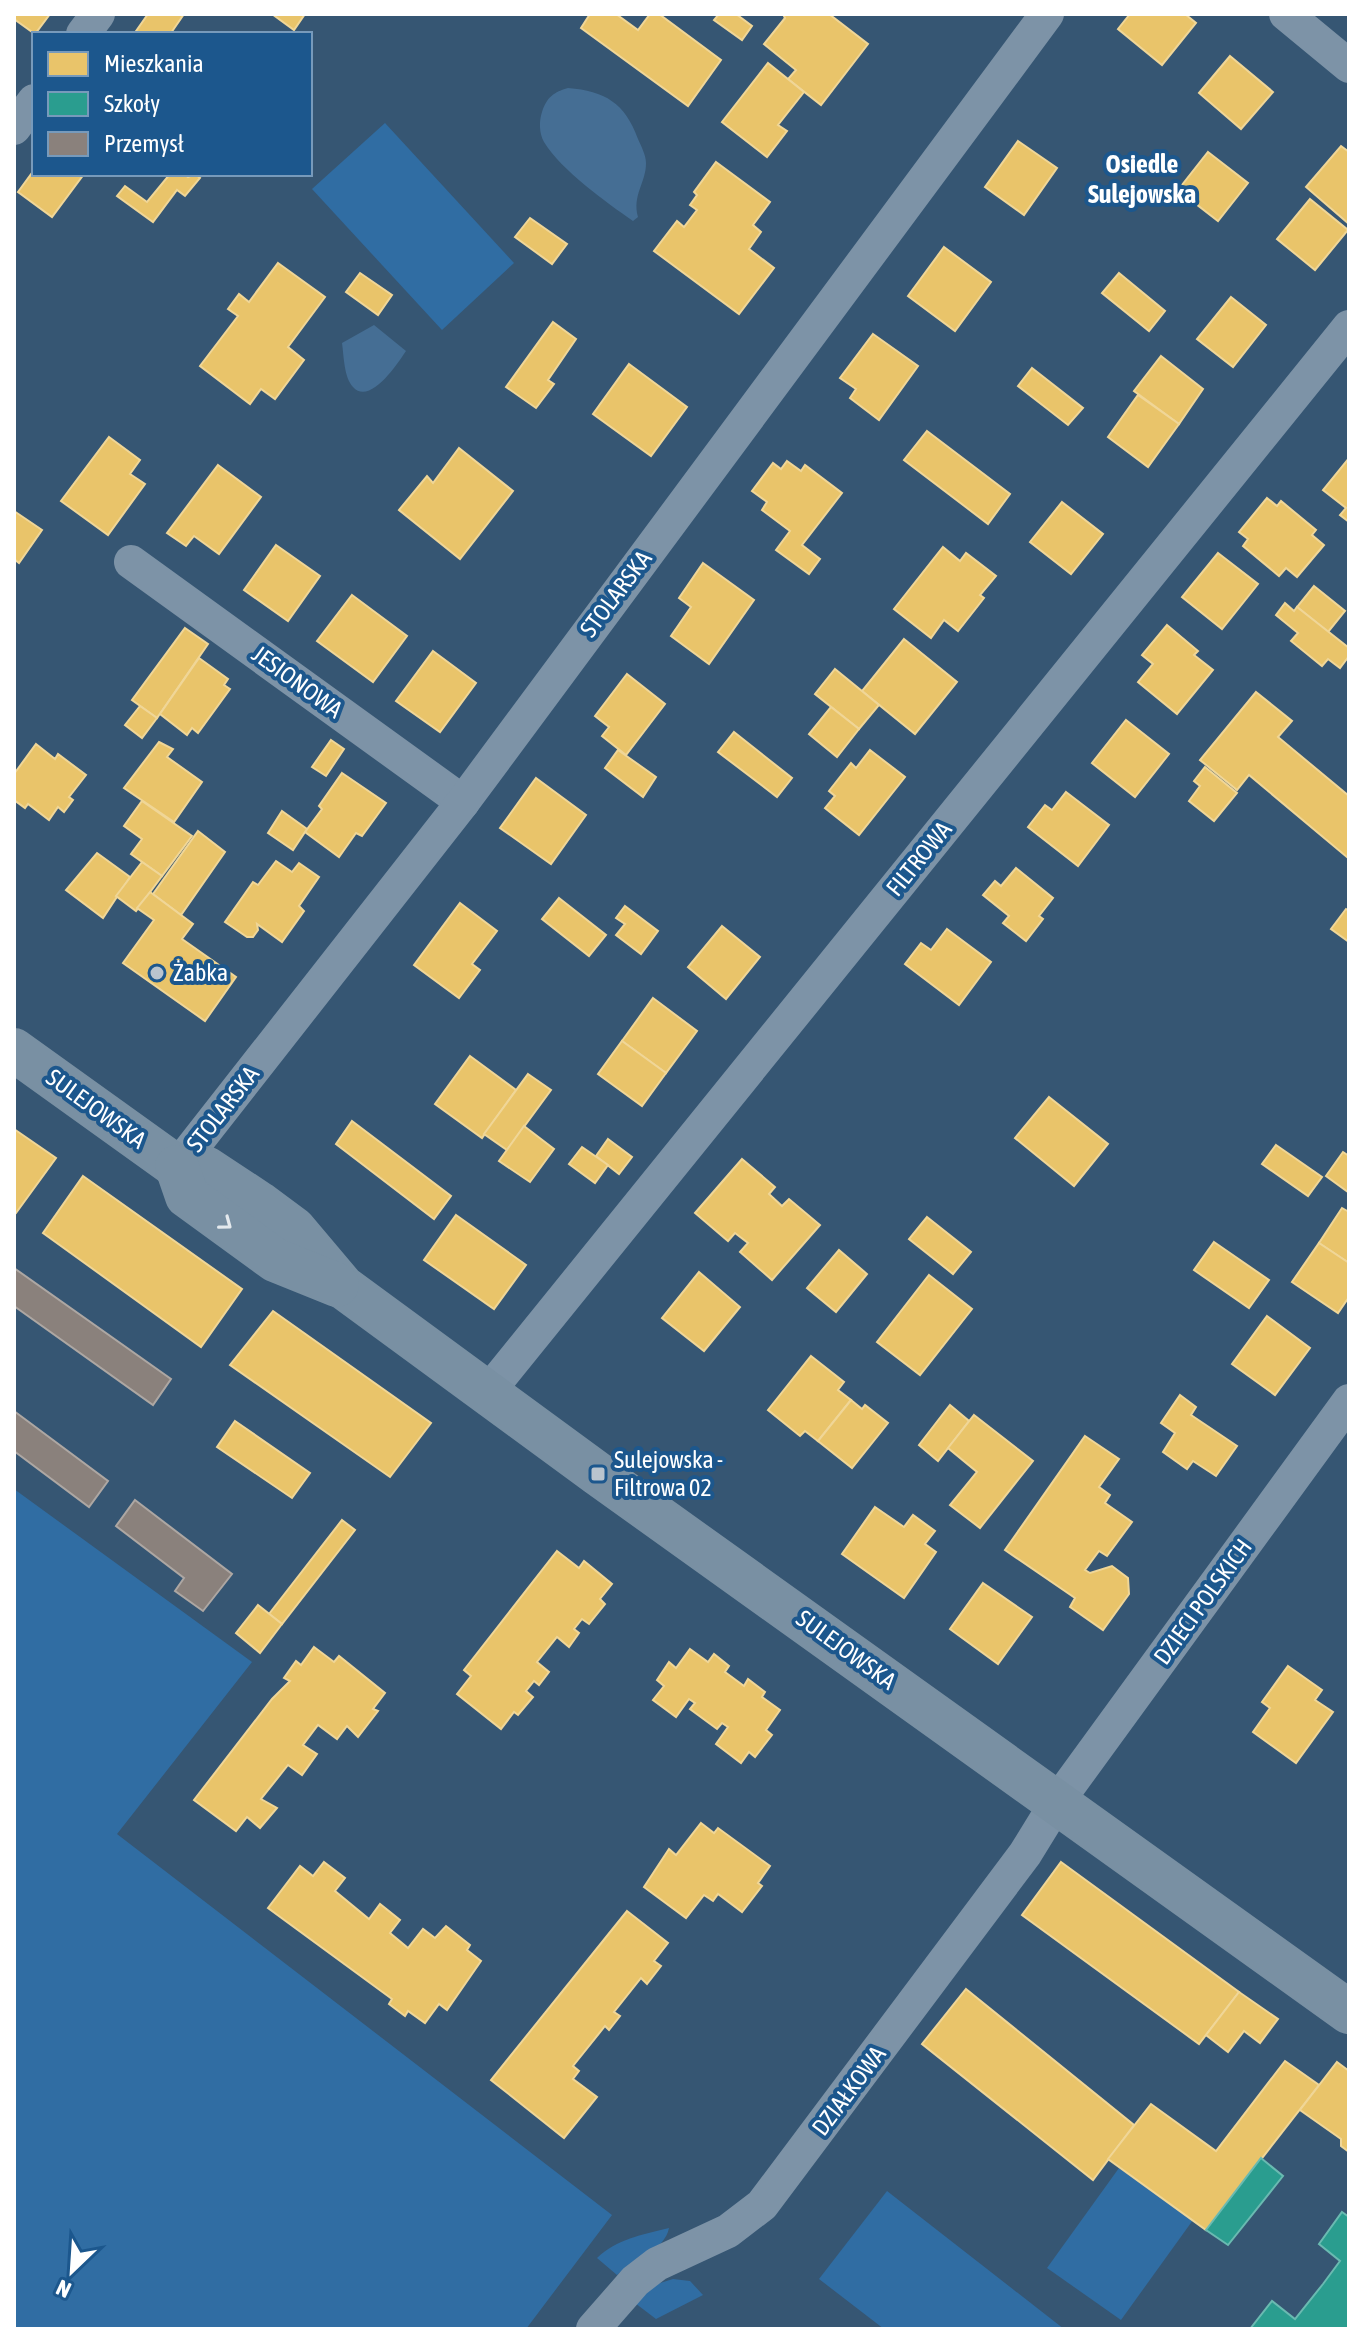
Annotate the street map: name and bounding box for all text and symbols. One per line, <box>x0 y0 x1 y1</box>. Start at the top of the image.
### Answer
legend <box>32 32 312 176</box>
text: Mieszkania <box>104 50 204 77</box>
text: Szkoły <box>104 90 160 117</box>
text: Przemysł <box>104 130 185 157</box>
district label: Osiedle Sulejowska <box>1088 149 1196 209</box>
street label: STOLARSKA <box>574 545 657 642</box>
street label: JESIONOWA <box>247 640 348 723</box>
street label: FILTROWA <box>881 816 957 901</box>
place label: Żabka <box>173 959 228 986</box>
marker: Żabka <box>148 964 166 982</box>
street label: STOLARSKA <box>181 1060 264 1157</box>
street label: SULEJOWSKA <box>41 1064 151 1154</box>
one-way arrow <box>217 1214 231 1228</box>
place label: Sulejowska - Filtrowa 02 <box>614 1446 723 1501</box>
marker: Sulejowska - Filtrowa 02 <box>589 1465 607 1483</box>
street label: DZIECI POLSKICH <box>1148 1534 1257 1670</box>
street label: SULEJOWSKA <box>791 1605 901 1695</box>
street label: DZIAŁKOWA <box>806 2041 891 2141</box>
north arrow <box>32 2231 112 2311</box>
text: N <box>52 2275 75 2304</box>

